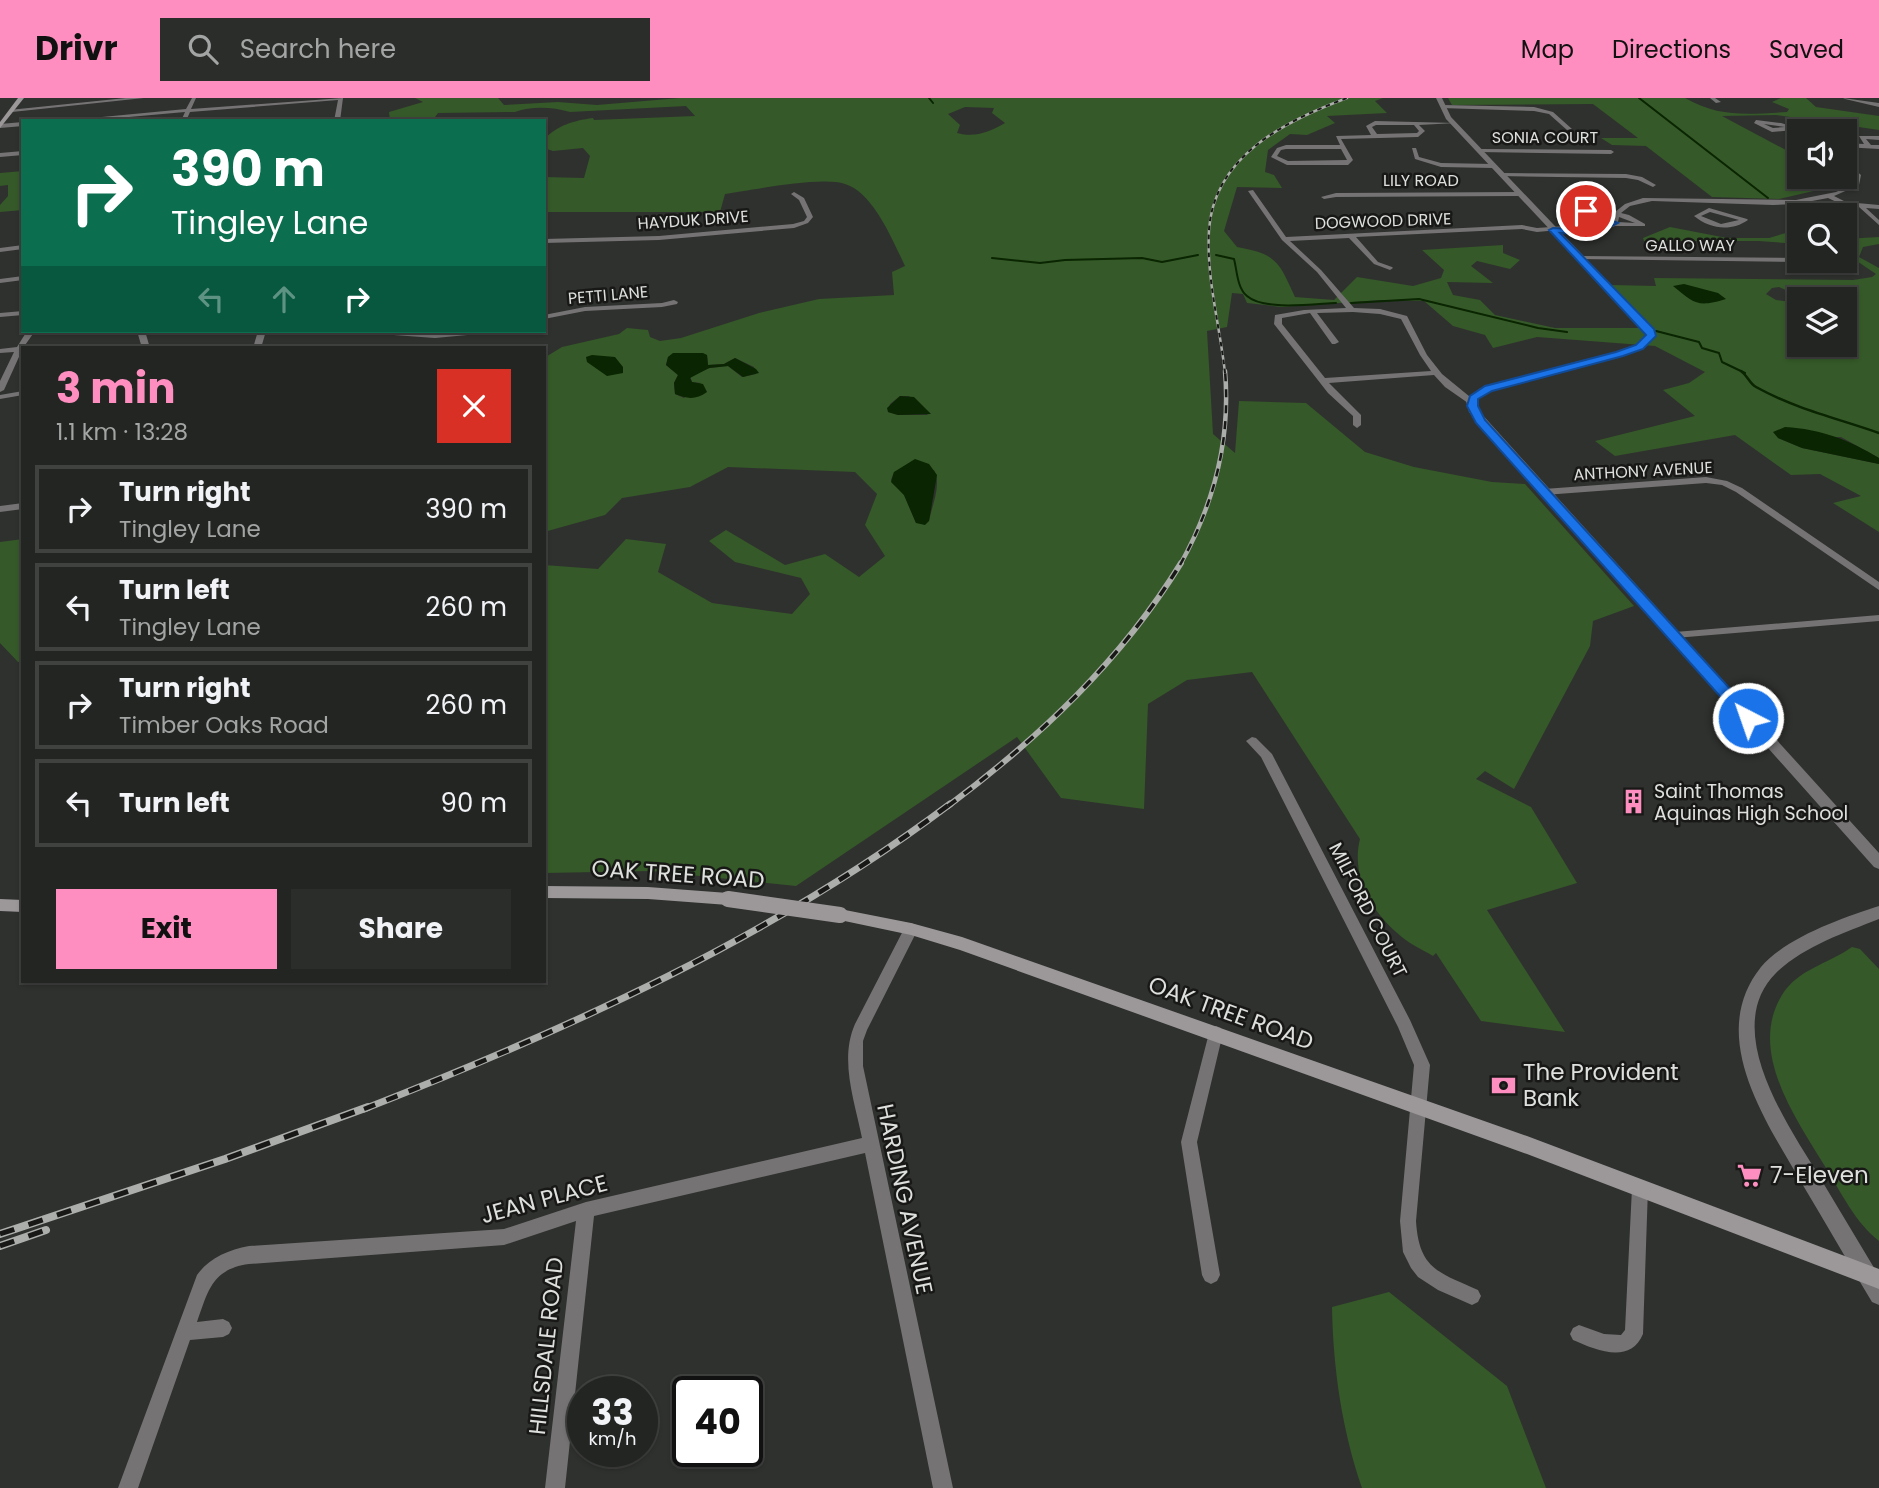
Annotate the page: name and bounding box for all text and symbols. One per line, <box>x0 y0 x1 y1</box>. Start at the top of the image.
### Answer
search box <box>160 18 650 81</box>
text: Drivr <box>35 25 118 72</box>
icon: search <box>184 30 222 68</box>
text: Search here <box>240 31 396 67</box>
text: Map <box>1521 33 1574 66</box>
text: Directions <box>1612 33 1731 66</box>
text: Saved <box>1769 33 1844 66</box>
map controls <box>1787 119 1857 357</box>
button: sound <box>1787 119 1857 189</box>
street label: SONIA COURT <box>1492 126 1599 149</box>
text: 390 m <box>171 135 325 203</box>
icon: right <box>56 147 147 238</box>
street label: LILY ROAD <box>1383 169 1459 192</box>
pin <box>1556 181 1616 241</box>
icon: arrive <box>1567 192 1605 230</box>
text: Tingley Lane <box>171 200 368 245</box>
button: search <box>1787 203 1857 273</box>
street label: HAYDUK DRIVE <box>637 205 749 235</box>
street label: DOGWOOD DRIVE <box>1314 207 1452 235</box>
street label: GALLO WAY <box>1645 234 1735 257</box>
icon: left <box>192 280 230 318</box>
icon: ahead <box>265 280 303 318</box>
icon: right <box>338 280 376 318</box>
street label: PETTI LANE <box>567 280 649 310</box>
button: layers <box>1787 287 1857 357</box>
text: 3 min <box>56 359 176 418</box>
button: close <box>437 369 511 443</box>
text: 1.1 km · 13:28 <box>56 416 188 448</box>
street label: ANTHONY AVENUE <box>1573 456 1713 486</box>
text: Turn right <box>119 474 251 510</box>
icon: right <box>60 490 98 528</box>
text: 390 m <box>425 491 507 527</box>
text: Tingley Lane <box>119 513 261 545</box>
text: Turn left <box>119 572 230 608</box>
icon: left <box>60 588 98 626</box>
text: 260 m <box>425 589 507 625</box>
text: Tingley Lane <box>119 611 261 643</box>
text: Turn right <box>119 670 251 706</box>
position arrow <box>1711 681 1785 755</box>
icon: right <box>60 686 98 724</box>
text: 260 m <box>425 687 507 723</box>
text: Timber Oaks Road <box>119 709 329 741</box>
place label: Saint Thomas Aquinas High School <box>1654 778 1848 827</box>
icon: left <box>60 784 98 822</box>
text: Turn left <box>119 785 230 821</box>
text: 90 m <box>441 785 507 821</box>
building icon: Saint Thomas Aquinas High School <box>1620 788 1648 816</box>
street label: MILFORD COURT <box>1322 838 1414 982</box>
street label: OAK TREE ROAD <box>590 852 766 896</box>
button: Exit <box>56 889 277 969</box>
button: Share <box>291 889 511 969</box>
street label: OAK TREE ROAD <box>1144 968 1318 1058</box>
place label: The Provident Bank <box>1523 1056 1679 1114</box>
bank icon: The Provident Bank <box>1489 1071 1517 1099</box>
street label: HARDING AVENUE <box>869 1101 941 1297</box>
place label: 7-Eleven <box>1770 1159 1869 1191</box>
supermarket icon: 7-Eleven <box>1736 1161 1764 1189</box>
street label: JEAN PLACE <box>477 1167 611 1231</box>
street label: HILLSDALE ROAD <box>521 1256 571 1436</box>
speed limit sign: 40 <box>672 1376 763 1467</box>
text: 33 <box>591 1388 634 1437</box>
text: km/h <box>589 1426 636 1451</box>

